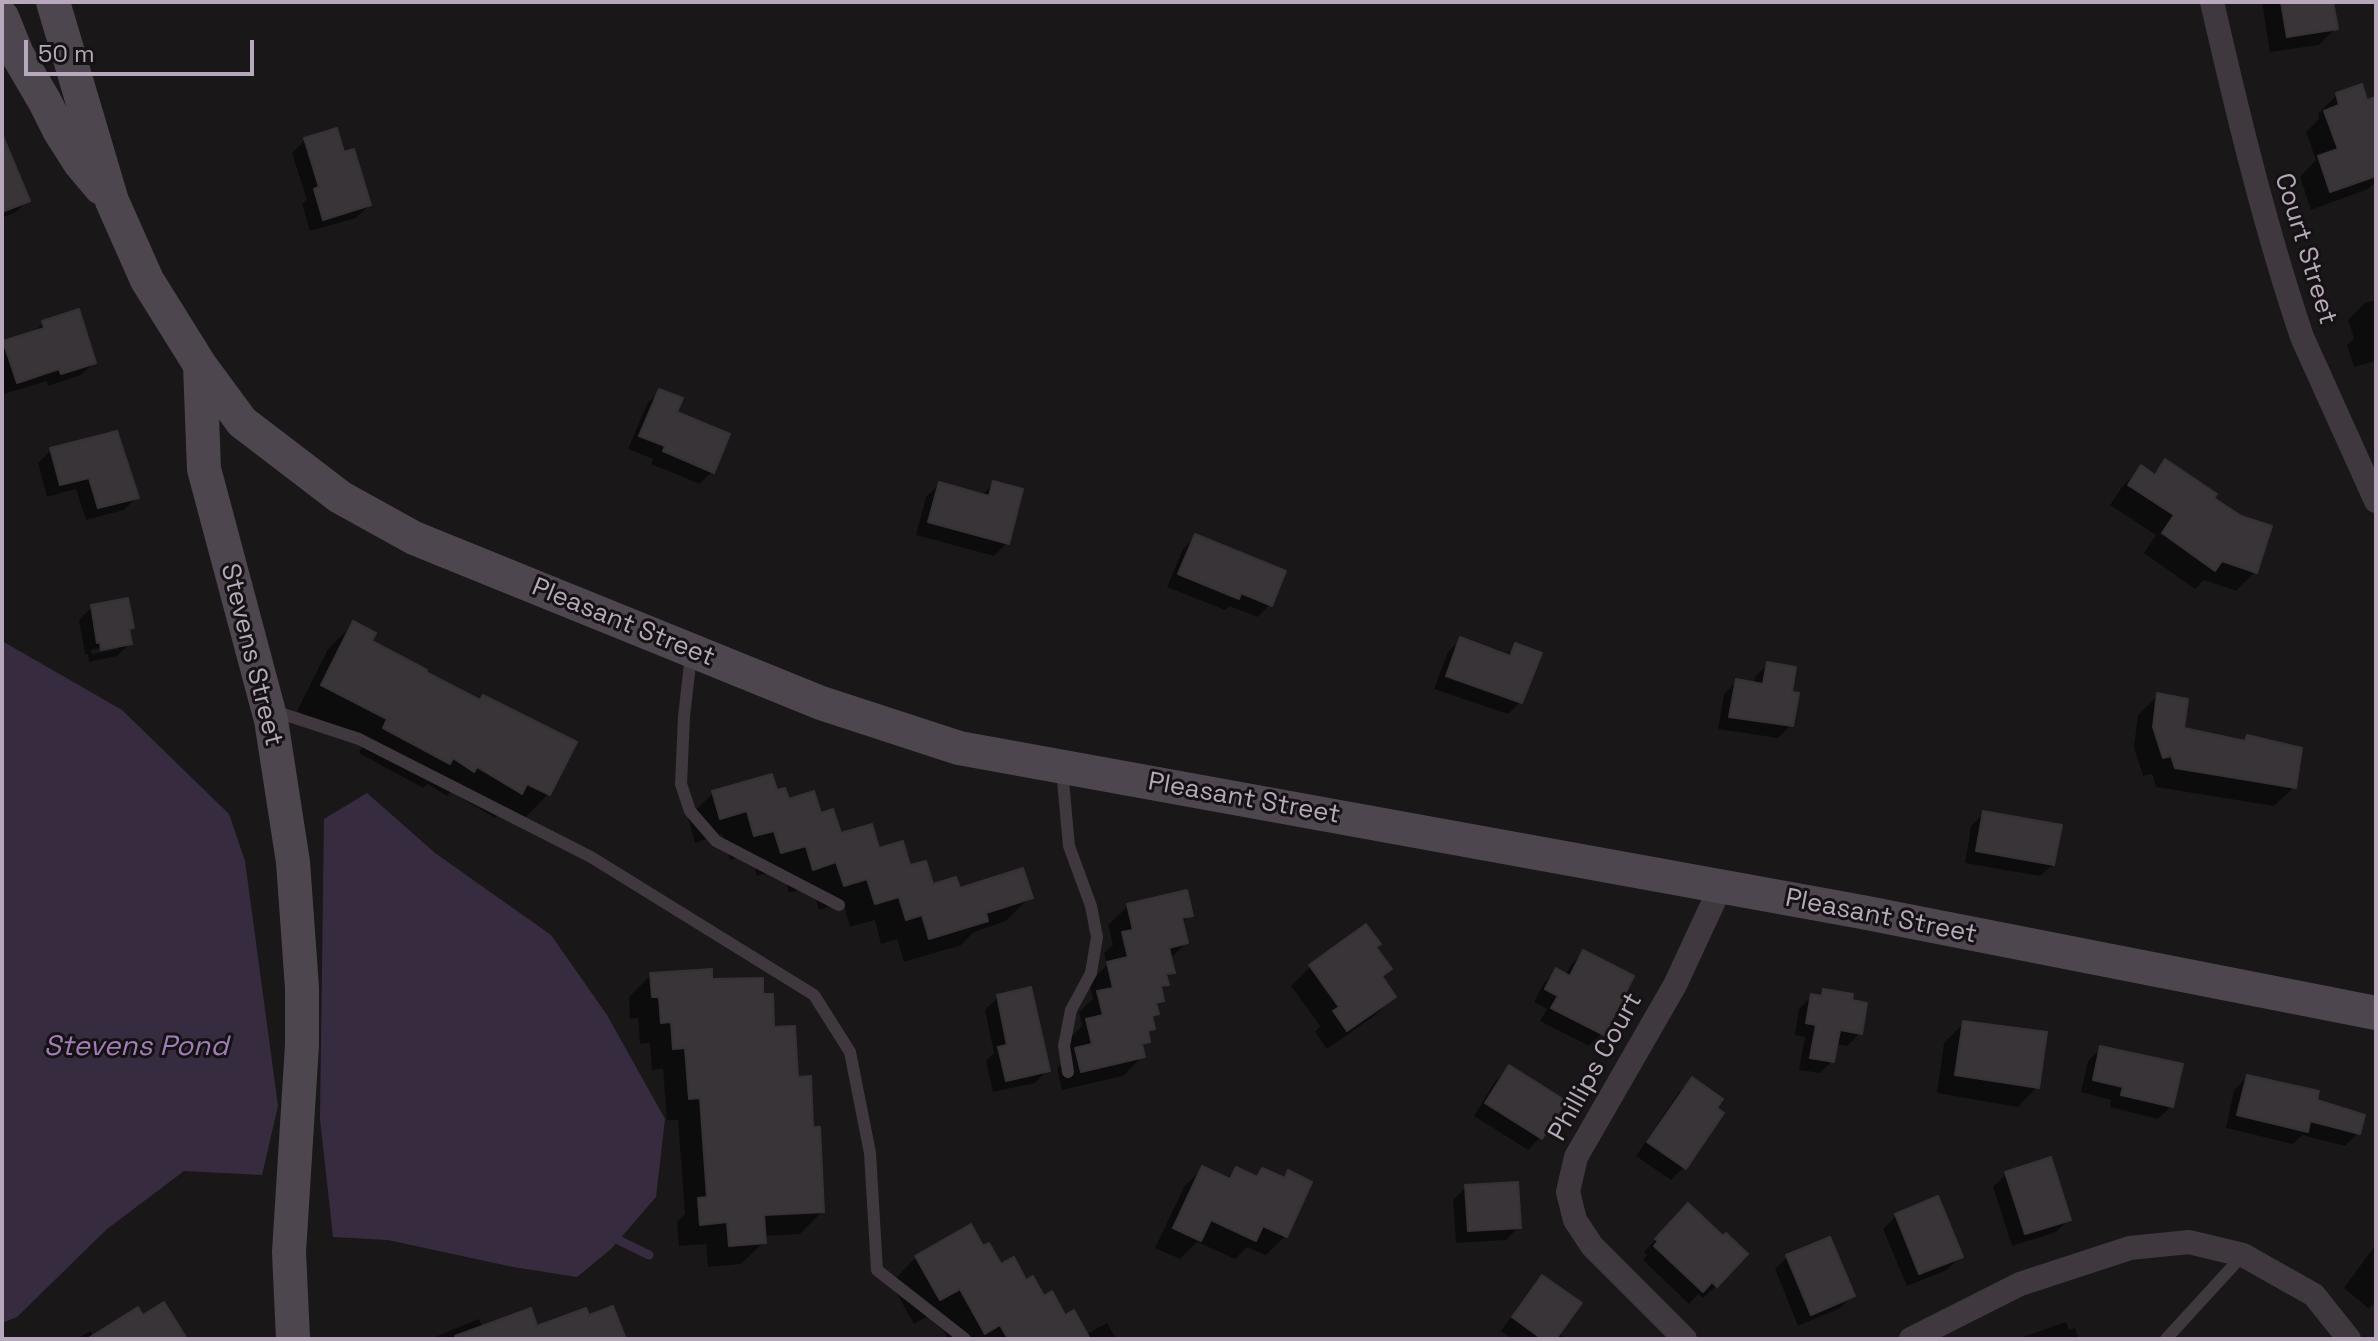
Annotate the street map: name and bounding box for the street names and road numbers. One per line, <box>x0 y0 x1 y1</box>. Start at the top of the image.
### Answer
street label: Court Street <box>2267 170 2343 328</box>
street label: Stevens Street <box>213 561 289 749</box>
street label: Pleasant Street <box>527 572 719 674</box>
street label: Pleasant Street <box>1146 767 1342 831</box>
street label: Pleasant Street <box>1783 883 1979 951</box>
street label: Phillips Court <box>1542 987 1650 1147</box>

